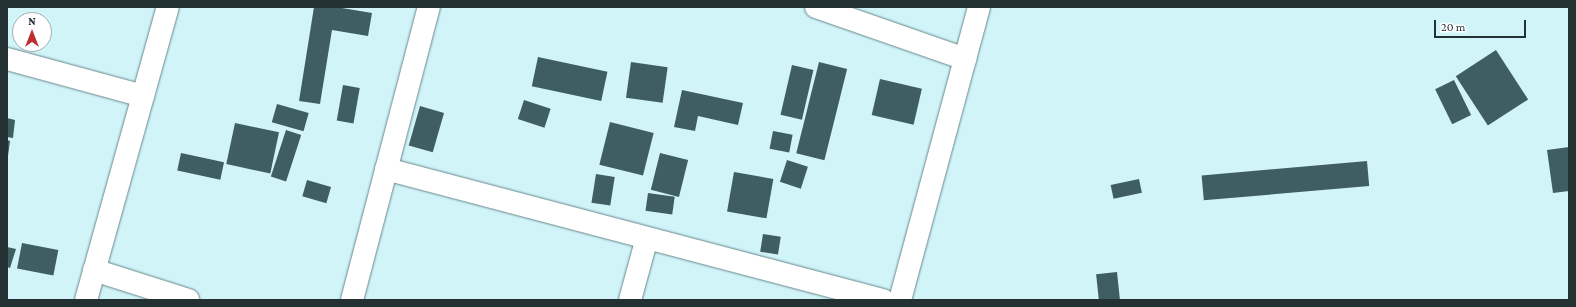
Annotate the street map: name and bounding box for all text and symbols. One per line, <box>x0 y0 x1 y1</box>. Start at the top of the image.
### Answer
north arrow <box>12 12 52 52</box>
scale bar <box>1436 12 1528 38</box>
text: N <box>28 15 36 27</box>
text: 20 m <box>1441 20 1465 34</box>

